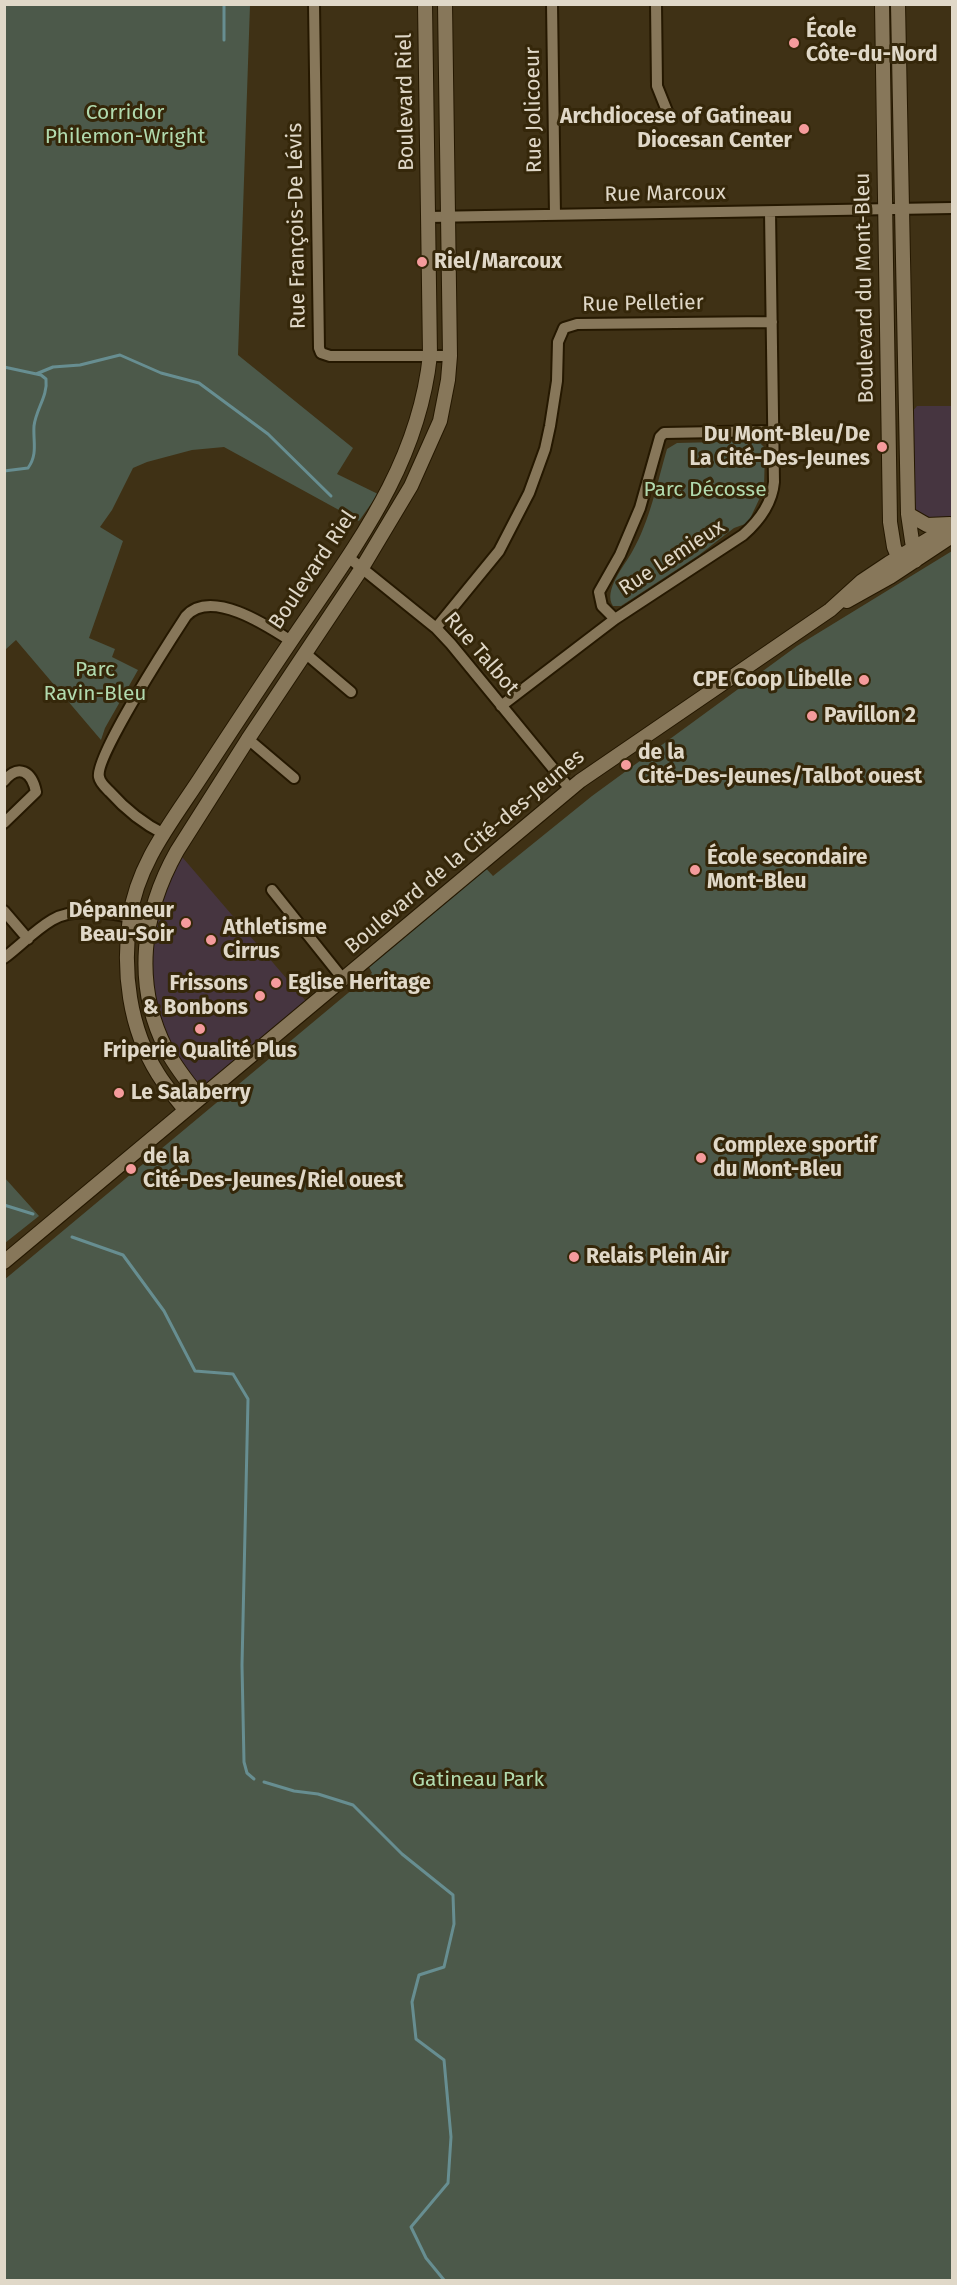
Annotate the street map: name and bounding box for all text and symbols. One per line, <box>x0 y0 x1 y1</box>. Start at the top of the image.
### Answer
place label: École Côte-du-Nord <box>806 18 938 68</box>
street label: Boulevard Riel <box>392 33 420 171</box>
marker: École Côte-du-Nord <box>787 36 801 50</box>
street label: Rue Jolicoeur <box>520 47 548 173</box>
park label: Corridor Philemon-Wright <box>45 100 205 150</box>
place label: Archdiocese of Gatineau Diocesan Center <box>560 104 792 154</box>
marker: Archdiocese of Gatineau Diocesan Center <box>797 122 811 136</box>
street label: Rue François-De Lévis <box>283 123 311 329</box>
street label: Boulevard du Mont-Bleu <box>850 172 880 404</box>
street label: Rue Marcoux <box>604 180 726 208</box>
place label: Riel/Marcoux <box>434 249 562 275</box>
marker: Riel/Marcoux <box>415 255 429 269</box>
street label: Rue Pelletier <box>582 290 704 318</box>
place label: Du Mont-Bleu/De La Cité-Des-Jeunes <box>690 422 870 472</box>
marker: Du Mont-Bleu/De La Cité-Des-Jeunes <box>875 440 889 454</box>
park label: Parc Décosse <box>643 477 767 503</box>
street label: Boulevard Riel <box>264 506 362 634</box>
street label: Rue Lemieux <box>614 514 730 602</box>
street label: Rue Talbot <box>438 607 524 701</box>
park label: Parc Ravin-Bleu <box>43 657 147 707</box>
place label: CPE Coop Libelle <box>693 667 852 693</box>
marker: CPE Coop Libelle <box>857 673 871 687</box>
place label: Pavillon 2 <box>824 703 916 729</box>
marker: Pavillon 2 <box>805 709 819 723</box>
place label: de la Cité-Des-Jeunes/Talbot ouest <box>638 740 922 790</box>
street label: Boulevard de la Cité-des-Jeunes <box>340 744 590 960</box>
marker: de la Cité-Des-Jeunes/Talbot ouest <box>619 758 633 772</box>
place label: École secondaire Mont-Bleu <box>707 845 867 895</box>
marker: École secondaire Mont-Bleu <box>688 863 702 877</box>
place label: Dépanneur Beau-Soir <box>69 898 174 948</box>
place label: Athletisme Cirrus <box>223 915 327 965</box>
marker: Dépanneur Beau-Soir <box>179 916 193 930</box>
marker: Athletisme Cirrus <box>204 933 218 947</box>
place label: Eglise Heritage <box>288 970 431 996</box>
place label: Frissons & Bonbons <box>143 971 248 1021</box>
marker: Eglise Heritage <box>269 976 283 990</box>
marker: Frissons & Bonbons <box>253 989 267 1003</box>
marker: Friperie Qualité Plus <box>193 1022 207 1036</box>
place label: Friperie Qualité Plus <box>103 1038 297 1064</box>
place label: Le Salaberry <box>131 1080 251 1106</box>
marker: Le Salaberry <box>112 1086 126 1100</box>
place label: Complexe sportif du Mont-Bleu <box>713 1133 877 1183</box>
place label: de la Cité-Des-Jeunes/Riel ouest <box>143 1144 403 1194</box>
marker: Complexe sportif du Mont-Bleu <box>694 1151 708 1165</box>
marker: de la Cité-Des-Jeunes/Riel ouest <box>124 1162 138 1176</box>
place label: Relais Plein Air <box>586 1244 729 1270</box>
marker: Relais Plein Air <box>567 1250 581 1264</box>
park label: Gatineau Park <box>412 1767 544 1793</box>

